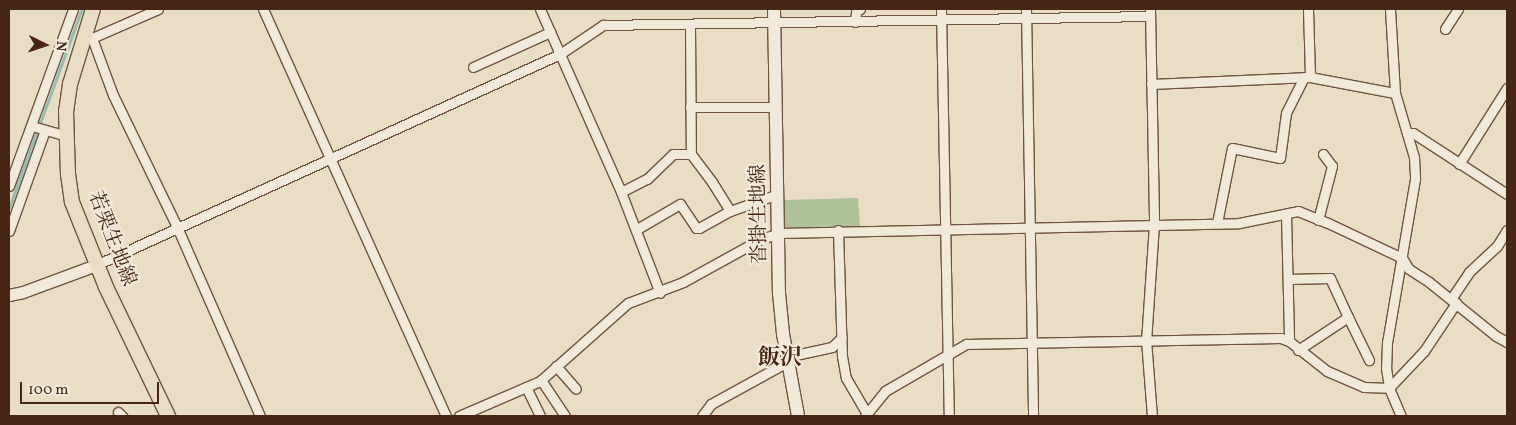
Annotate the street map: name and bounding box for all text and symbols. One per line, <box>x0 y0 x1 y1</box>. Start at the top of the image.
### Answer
north arrow <box>20 20 70 70</box>
text: N <box>51 40 70 52</box>
street label: 沓掛生地線 <box>747 164 773 264</box>
street label: 若栗生地線 <box>82 188 140 290</box>
district label: 飯沢 <box>758 346 802 372</box>
scale bar <box>22 372 161 404</box>
text: 100 m <box>28 380 68 401</box>

